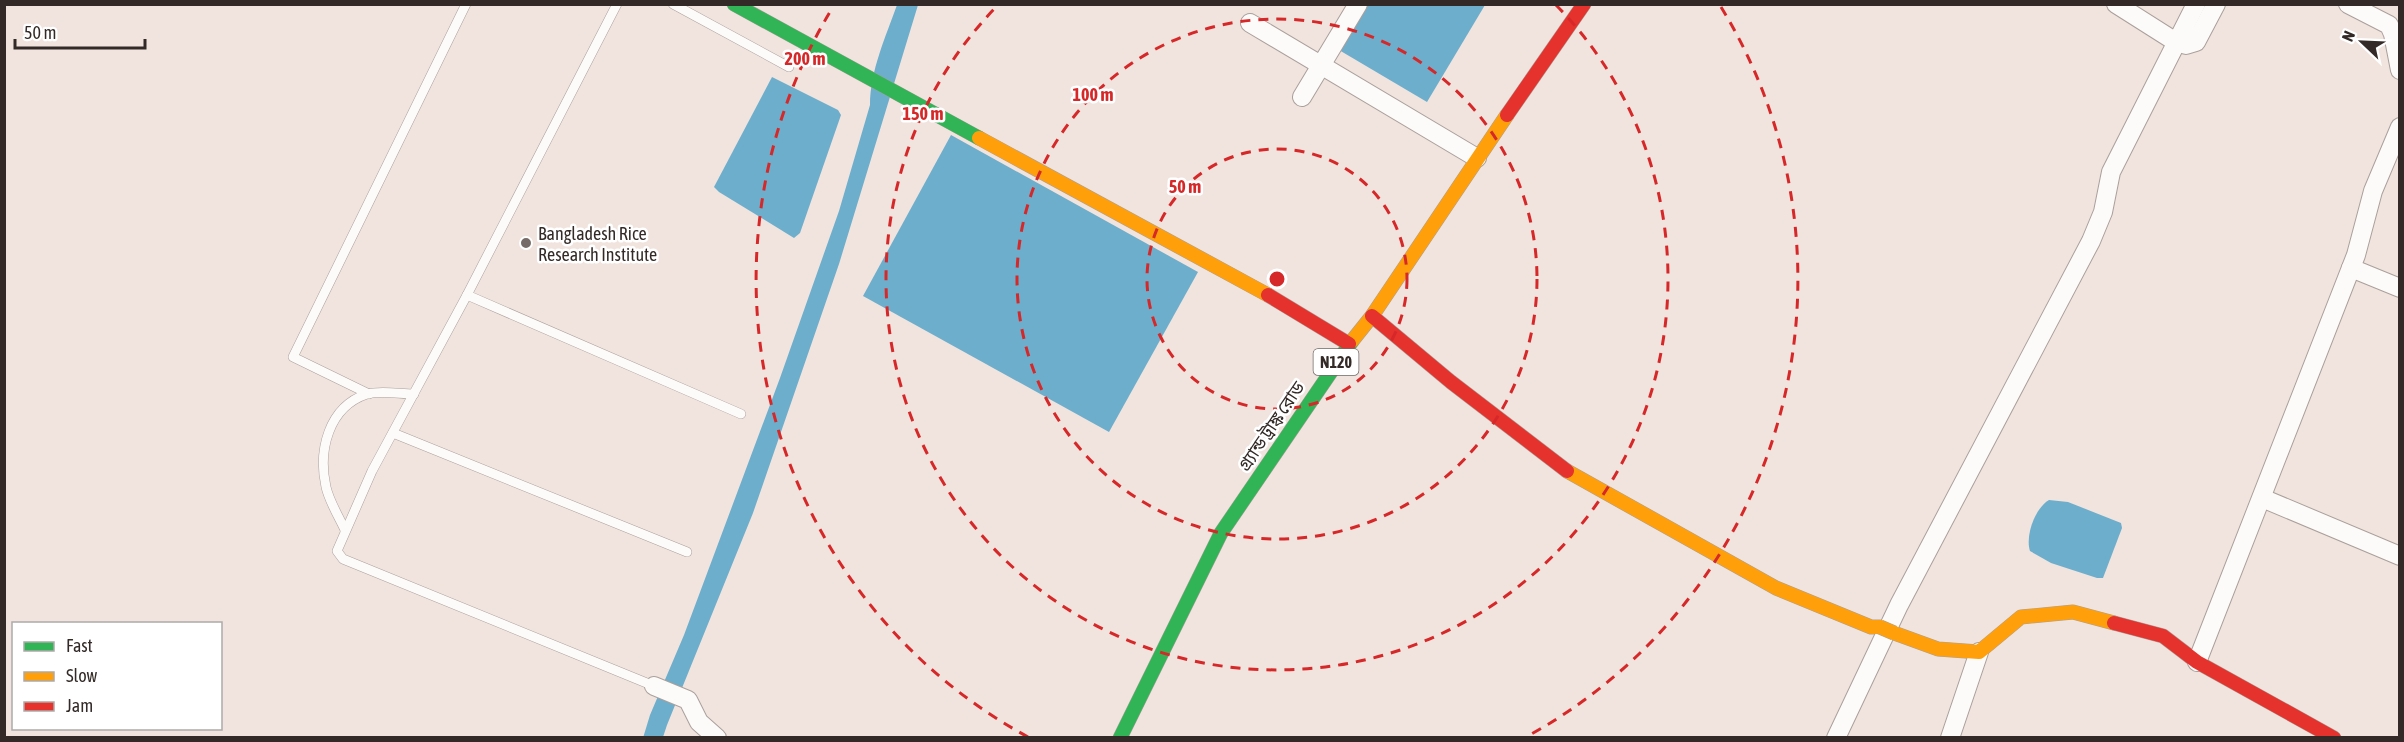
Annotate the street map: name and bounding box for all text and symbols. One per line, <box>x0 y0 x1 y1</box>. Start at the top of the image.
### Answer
scale bar <box>15 12 146 50</box>
north arrow <box>2332 12 2392 72</box>
text: 50 m <box>24 22 56 43</box>
text: N <box>2338 28 2358 44</box>
text: 200 m <box>785 48 825 69</box>
text: 100 m <box>1073 84 1113 105</box>
text: 150 m <box>903 103 943 124</box>
text: 50 m <box>1169 176 1201 197</box>
place label: Bangladesh Rice Research Institute <box>538 223 657 265</box>
marker: Bangladesh Rice Research Institute <box>519 236 533 250</box>
centre of rings <box>1267 269 1287 289</box>
road number: N120 <box>1314 349 1358 375</box>
street label: গ্র্যান্ড ট্রাঙ্ক রোড <box>1233 377 1309 475</box>
legend <box>12 622 222 730</box>
text: Fast <box>66 635 93 656</box>
text: Slow <box>66 665 97 686</box>
text: Jam <box>66 695 93 716</box>

